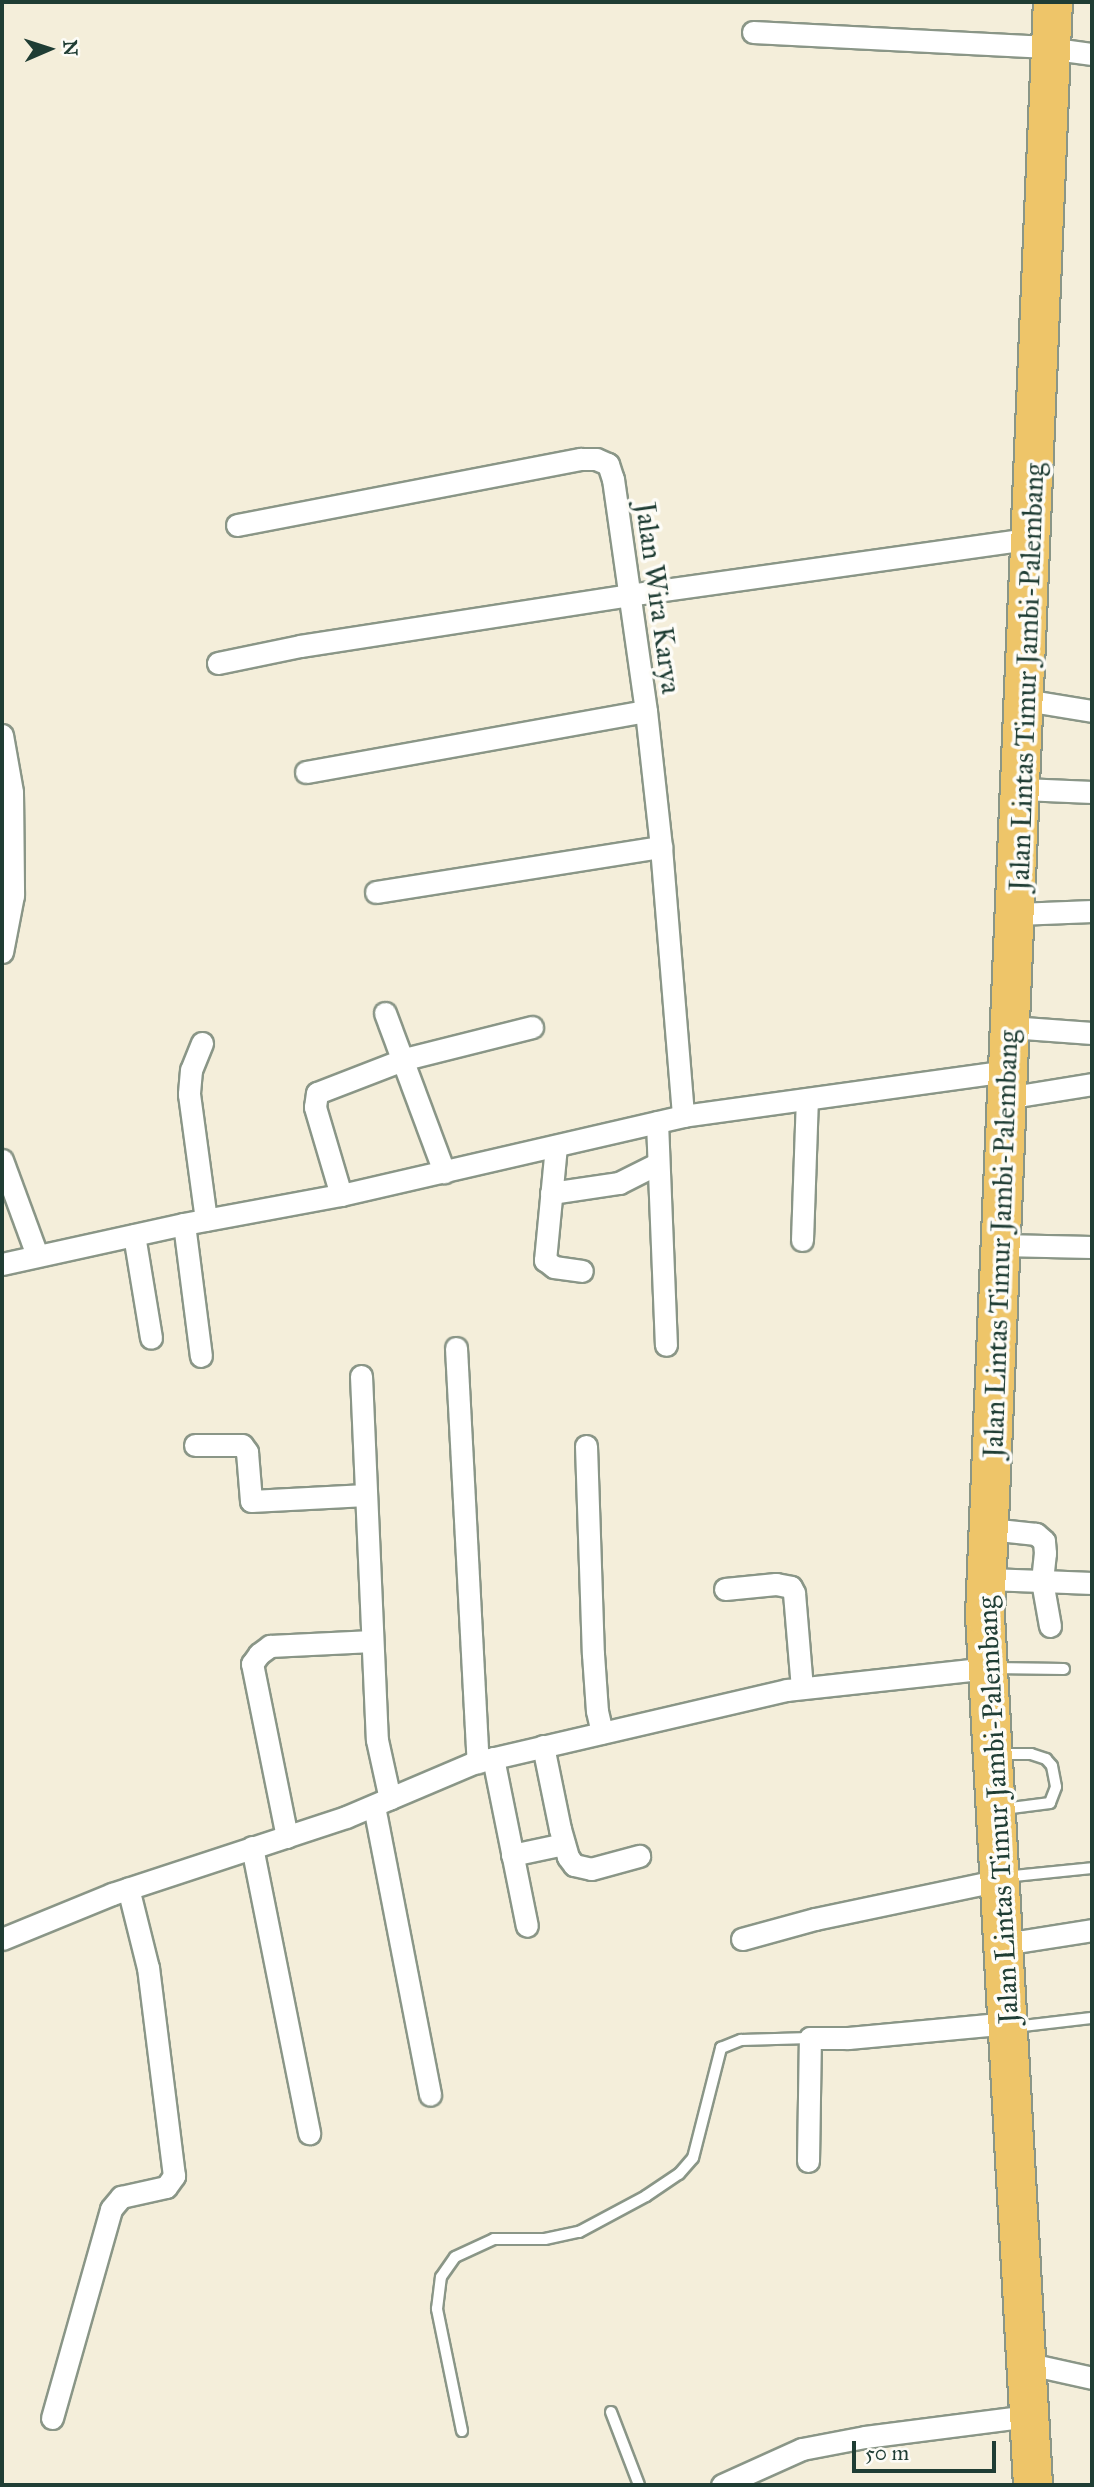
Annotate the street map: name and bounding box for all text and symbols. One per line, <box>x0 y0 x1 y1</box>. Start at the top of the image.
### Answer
north arrow <box>14 14 84 84</box>
text: N <box>59 39 82 57</box>
street label: Jalan Lintas Timur Jambi-Palembang <box>1003 462 1051 892</box>
street label: Jalan Wira Karya <box>628 500 688 696</box>
street label: Jalan Lintas Timur Jambi-Palembang <box>977 1029 1025 1459</box>
street label: Jalan Lintas Timur Jambi-Palembang <box>970 1595 1026 2025</box>
scale bar <box>856 2428 1000 2472</box>
text: 50 m <box>865 2440 909 2466</box>

